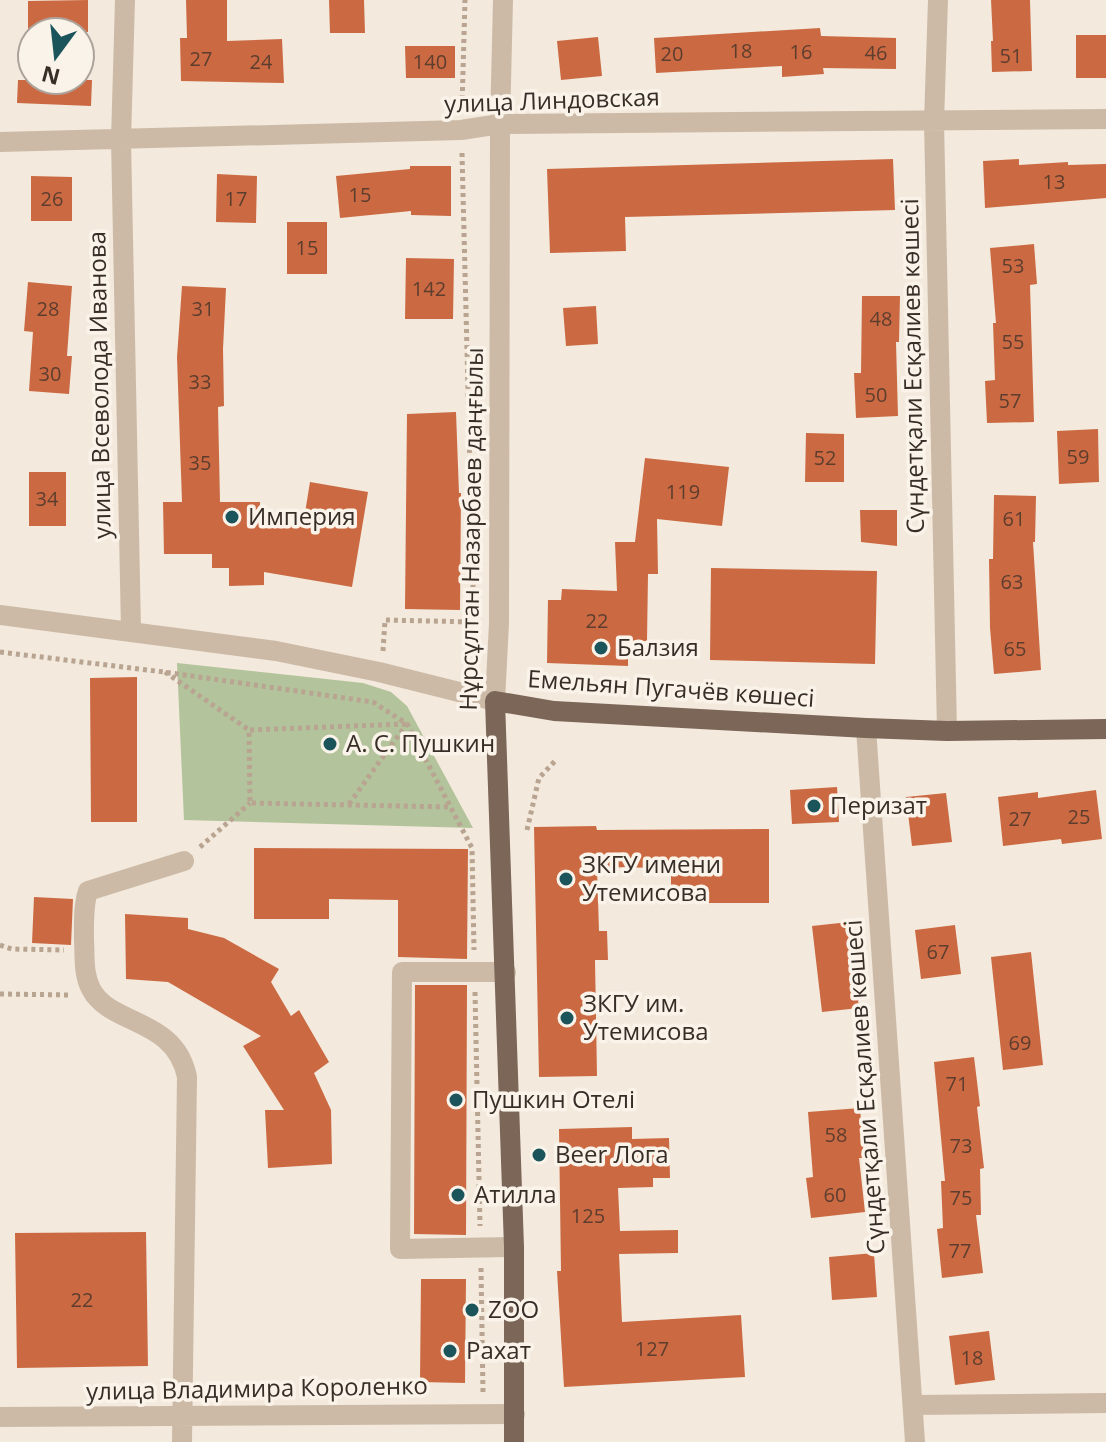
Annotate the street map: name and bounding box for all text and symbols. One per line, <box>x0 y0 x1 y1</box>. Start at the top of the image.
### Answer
north arrow <box>16 16 96 96</box>
house number: 18 <box>730 37 752 64</box>
house number: 16 <box>790 38 812 65</box>
house number: 46 <box>865 39 887 66</box>
house number: 20 <box>661 40 683 67</box>
house number: 51 <box>1000 42 1022 69</box>
house number: 27 <box>190 45 212 72</box>
house number: 24 <box>250 48 273 75</box>
house number: 140 <box>413 48 447 75</box>
text: N <box>38 59 63 93</box>
street label: улица Линдовская <box>444 79 660 120</box>
house number: 13 <box>1043 168 1065 195</box>
house number: 15 <box>349 181 371 208</box>
house number: 26 <box>41 185 63 212</box>
house number: 17 <box>225 185 247 212</box>
street label: Сүндетқали Есқалиев көшесі <box>892 198 931 534</box>
street label: улица Всеволода Иванова <box>79 231 118 539</box>
house number: 15 <box>296 234 318 261</box>
house number: 53 <box>1002 252 1024 279</box>
house number: 142 <box>412 275 446 302</box>
house number: 28 <box>37 295 59 322</box>
house number: 31 <box>192 295 214 322</box>
house number: 48 <box>870 305 892 332</box>
house number: 55 <box>1002 328 1024 355</box>
street label: Нұрсұлтан Назарбаев даңғылы <box>451 347 490 711</box>
house number: 30 <box>39 360 61 387</box>
house number: 33 <box>189 368 211 395</box>
house number: 50 <box>865 381 887 408</box>
house number: 57 <box>999 387 1021 414</box>
house number: 59 <box>1067 443 1089 470</box>
house number: 52 <box>814 444 836 471</box>
house number: 35 <box>189 449 211 476</box>
house number: 119 <box>666 478 700 505</box>
house number: 34 <box>36 485 59 512</box>
place label: Империя <box>248 499 355 532</box>
house number: 61 <box>1003 505 1025 532</box>
marker: Империя <box>223 508 241 526</box>
house number: 63 <box>1001 568 1023 595</box>
house number: 22 <box>586 607 608 634</box>
place label: Балзия <box>617 630 699 663</box>
house number: 65 <box>1004 635 1026 662</box>
marker: Балзия <box>592 639 610 657</box>
street label: Емельян Пугачёв көшесі <box>527 661 816 714</box>
place label: А. С. Пушкин <box>346 726 495 759</box>
marker: А. С. Пушкин <box>321 735 339 753</box>
place label: Перизат <box>830 788 927 821</box>
marker: Перизат <box>805 797 823 815</box>
house number: 25 <box>1068 803 1090 830</box>
house number: 27 <box>1009 805 1031 832</box>
place label: ЗКГУ имени Утемисова <box>582 847 721 908</box>
marker: ЗКГУ имени Утемисова <box>557 870 575 888</box>
street label: Сүндетқали Есқалиев көшесі <box>835 919 892 1256</box>
house number: 67 <box>927 938 949 965</box>
place label: ЗКГУ им. Утемисова <box>583 986 709 1047</box>
marker: ЗКГУ им. Утемисова <box>558 1009 576 1027</box>
house number: 69 <box>1009 1029 1031 1056</box>
house number: 71 <box>946 1070 968 1097</box>
place label: Пушкин Отелі <box>472 1082 635 1115</box>
marker: Пушкин Отелі <box>447 1091 465 1109</box>
house number: 58 <box>825 1121 847 1148</box>
house number: 73 <box>950 1132 972 1159</box>
place label: Beer Лога <box>555 1137 669 1170</box>
marker: Beer Лога <box>530 1146 548 1164</box>
place label: Атилла <box>474 1177 557 1210</box>
house number: 60 <box>824 1181 846 1208</box>
house number: 75 <box>950 1184 972 1211</box>
marker: Атилла <box>449 1186 467 1204</box>
house number: 125 <box>571 1202 605 1229</box>
house number: 77 <box>949 1237 971 1264</box>
house number: 22 <box>71 1286 93 1313</box>
place label: ZOO <box>488 1292 539 1325</box>
marker: ZOO <box>463 1301 481 1319</box>
place label: Рахат <box>466 1333 531 1366</box>
house number: 127 <box>635 1335 669 1362</box>
marker: Рахат <box>441 1342 459 1360</box>
house number: 18 <box>961 1344 983 1371</box>
street label: улица Владимира Короленко <box>86 1368 428 1407</box>

